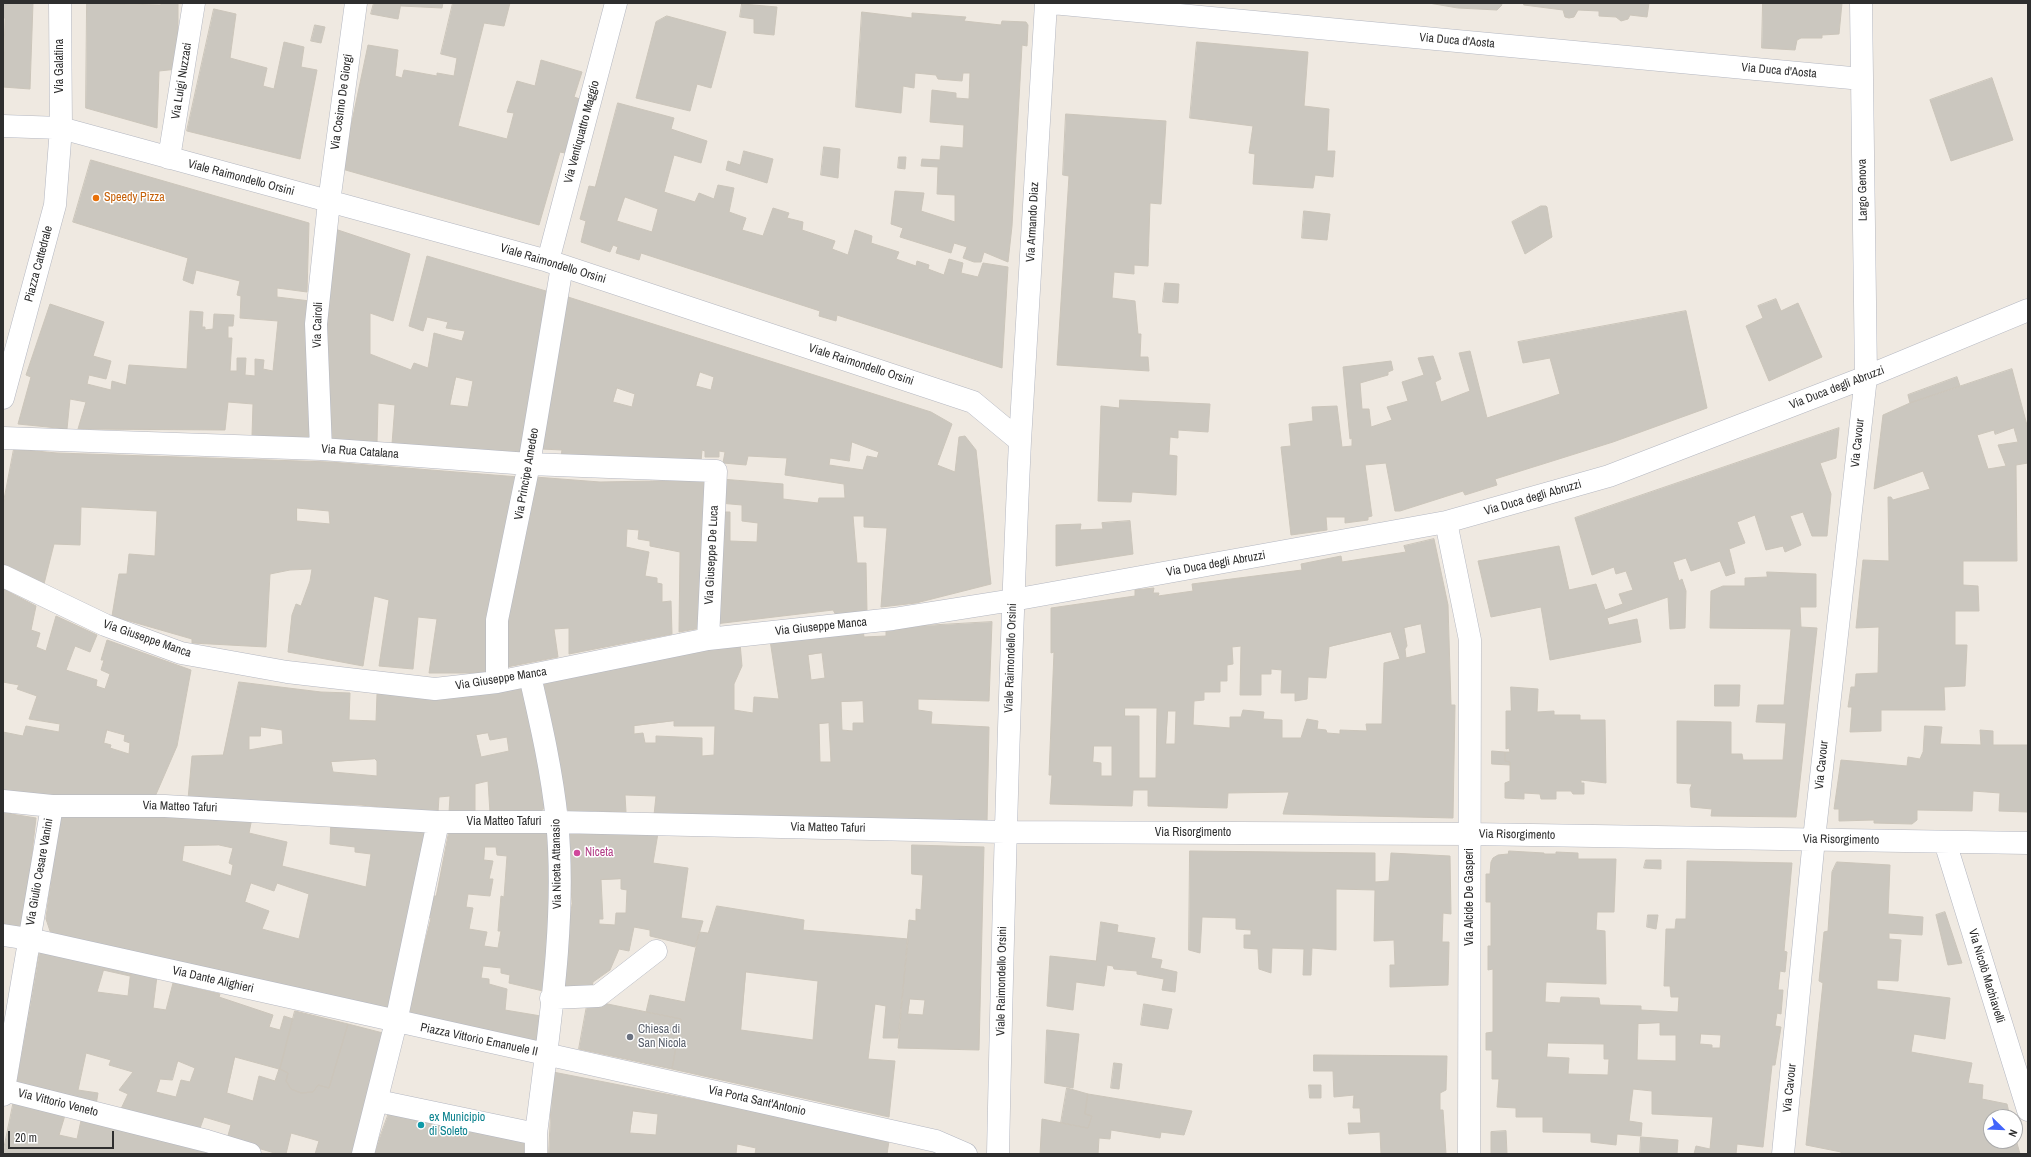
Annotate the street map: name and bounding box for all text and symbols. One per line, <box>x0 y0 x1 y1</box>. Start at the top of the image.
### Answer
street label: Via Duca d'Aosta <box>1419 31 1495 51</box>
street label: Via Galatina <box>53 39 67 93</box>
street label: Via Luigi Nuzzaci <box>169 42 195 120</box>
street label: Via Cosimo De Giorgi <box>328 53 356 151</box>
street label: Via Duca d'Aosta <box>1741 61 1817 81</box>
street label: Via Ventiquattro Maggio <box>561 79 603 185</box>
street label: Viale Raimondello Orsini <box>186 157 296 199</box>
street label: Largo Genova <box>1855 159 1871 221</box>
street label: Via Armando Diaz <box>1024 182 1042 262</box>
place label: Speedy Pizza <box>104 191 165 205</box>
marker: Speedy Pizza <box>91 193 101 203</box>
street label: Piazza Cattedrale <box>22 224 56 304</box>
street label: Viale Raimondello Orsini <box>498 241 608 287</box>
street label: Via Cairoli <box>310 302 326 348</box>
street label: Viale Raimondello Orsini <box>807 341 915 389</box>
street label: Via Duca degli Abruzzi <box>1788 363 1886 413</box>
street label: Via Cavour <box>1848 418 1868 468</box>
street label: Via Principe Amedeo <box>512 427 542 521</box>
street label: Via Rua Catalana <box>321 442 399 462</box>
street label: Via Duca degli Abruzzi <box>1483 477 1583 519</box>
street label: Via Giuseppe De Luca <box>702 505 722 605</box>
street label: Via Duca degli Abruzzi <box>1165 548 1267 580</box>
street label: Viale Raimondello Orsini <box>1002 603 1020 713</box>
street label: Via Giuseppe Manca <box>774 615 868 639</box>
street label: Via Giuseppe Manca <box>101 617 193 661</box>
street label: Via Giuseppe Manca <box>454 665 548 693</box>
street label: Via Cavour <box>1812 740 1832 790</box>
street label: Via Matteo Tafuri <box>142 798 218 816</box>
street label: Via Matteo Tafuri <box>467 815 541 829</box>
street label: Via Giulio Cesare Vanini <box>23 817 57 927</box>
street label: Via Niceta Attanasio <box>549 819 565 909</box>
street label: Via Matteo Tafuri <box>790 820 866 836</box>
street label: Via Risorgimento <box>1155 826 1231 840</box>
street label: Via Risorgimento <box>1479 827 1555 843</box>
street label: Via Risorgimento <box>1803 832 1879 848</box>
place label: Niceta <box>585 846 613 860</box>
marker: Niceta <box>572 848 582 858</box>
street label: Via Alcide De Gasperi <box>1463 848 1477 946</box>
street label: Viale Raimondello Orsini <box>994 926 1010 1036</box>
street label: Via Nicolò Machiavelli <box>1965 927 2007 1025</box>
street label: Via Dante Alighieri <box>171 964 255 996</box>
street label: Piazza Vittorio Emanuele II <box>419 1021 539 1059</box>
place label: Chiesa di San Nicola <box>638 1023 686 1051</box>
marker: Chiesa di San Nicola <box>625 1032 635 1042</box>
street label: Via Cavour <box>1780 1063 1800 1113</box>
street label: Via Porta Sant'Antonio <box>707 1083 807 1119</box>
street label: Via Vittorio Veneto <box>16 1086 100 1120</box>
north arrow <box>1983 1109 2023 1149</box>
place label: ex Municipio di Soleto <box>429 1111 485 1139</box>
marker: ex Municipio di Soleto <box>416 1120 426 1130</box>
scale bar <box>10 1123 116 1149</box>
text: N <box>2005 1128 2021 1139</box>
text: 20 m <box>15 1130 37 1146</box>

